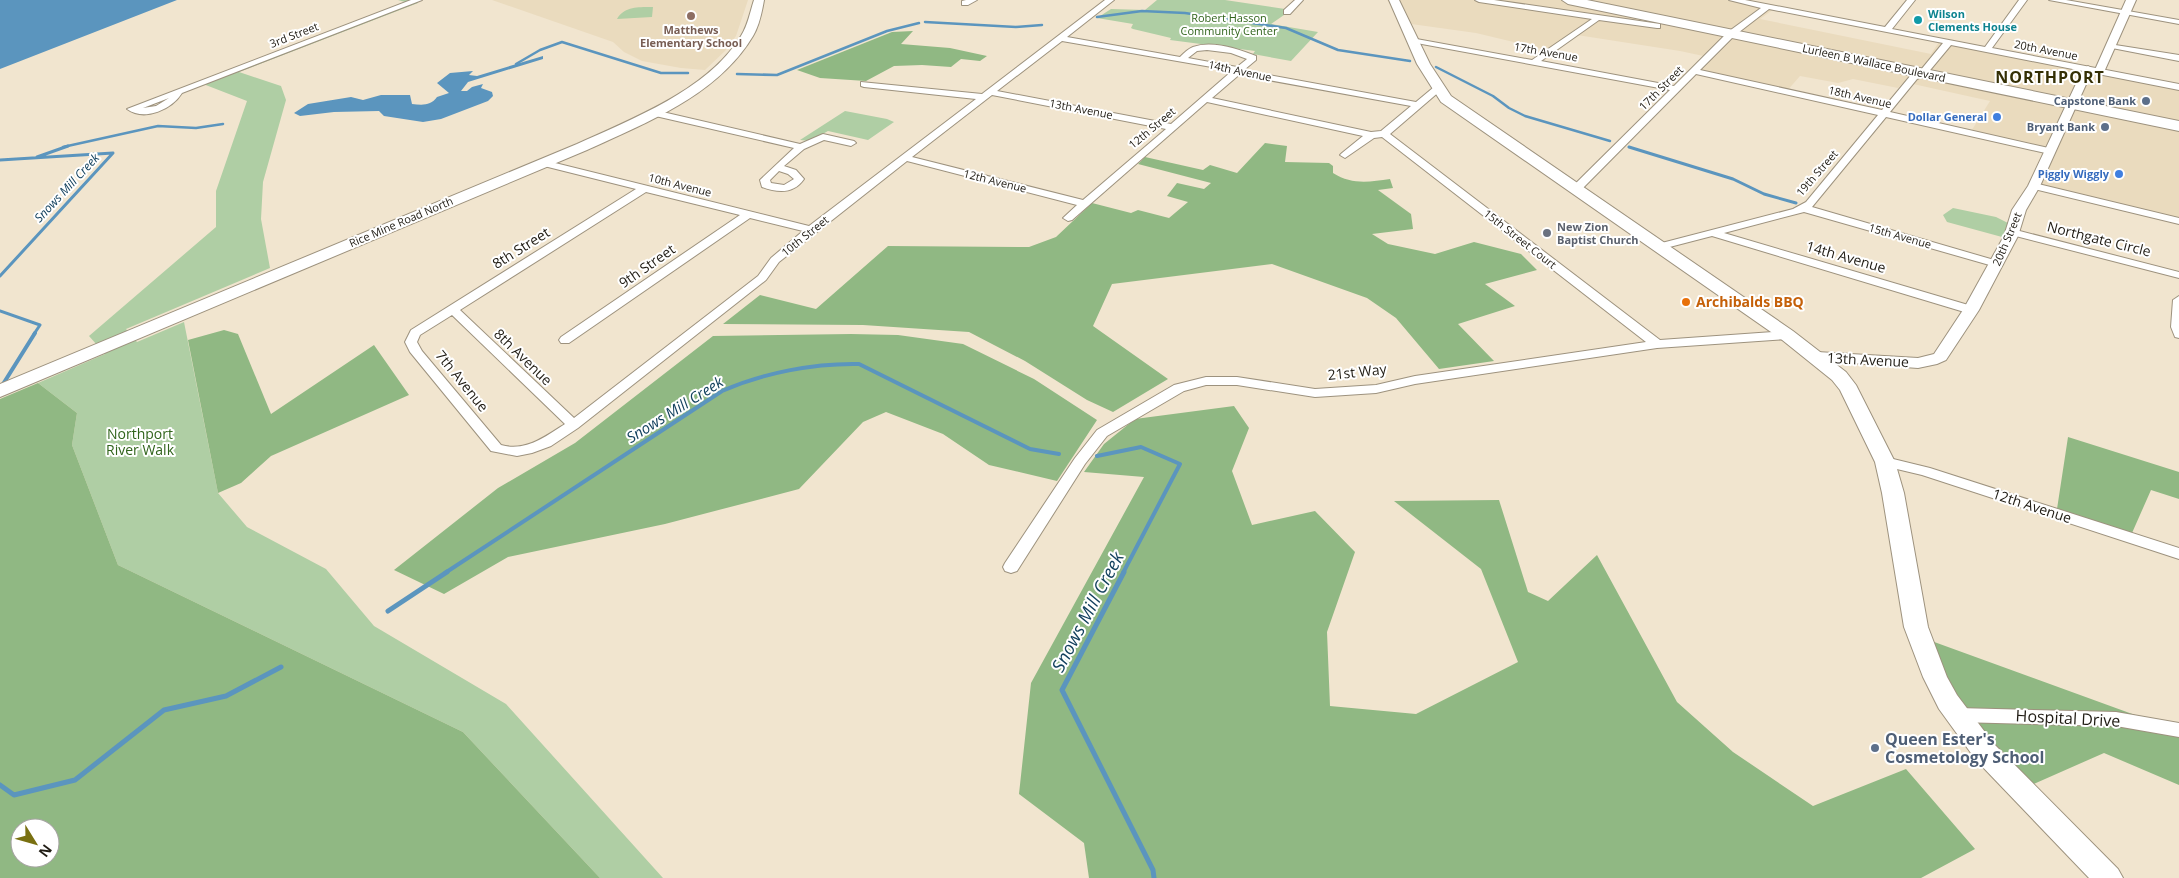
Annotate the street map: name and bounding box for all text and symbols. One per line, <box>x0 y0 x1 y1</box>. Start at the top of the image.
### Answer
place label: Wilson Clements House <box>1928 6 2017 34</box>
marker: Matthews Elementary School <box>685 10 697 22</box>
park label: Robert Hasson Community Center <box>1181 10 1278 38</box>
marker: Wilson Clements House <box>1912 14 1924 26</box>
street label: 3rd Street <box>267 18 320 51</box>
place label: Matthews Elementary School <box>640 22 742 50</box>
street label: 20th Avenue <box>2013 36 2079 63</box>
street label: 17th Avenue <box>1513 39 1579 64</box>
street label: Lurleen B Wallace Boulevard <box>1801 40 1947 85</box>
street label: 14th Avenue <box>1207 56 1273 85</box>
street label: 17th Street <box>1635 62 1686 113</box>
district label: NORTHPORT <box>1995 66 2105 88</box>
street label: 18th Avenue <box>1827 82 1893 111</box>
place label: Capstone Bank <box>2054 93 2136 108</box>
street label: 13th Avenue <box>1048 95 1114 122</box>
marker: Capstone Bank <box>2140 95 2152 107</box>
street label: 12th Street <box>1125 104 1178 152</box>
place label: Dollar General <box>1908 109 1987 124</box>
marker: Dollar General <box>1991 111 2003 123</box>
place label: Bryant Bank <box>2027 119 2095 134</box>
marker: Bryant Bank <box>2099 121 2111 133</box>
street label: 19th Street <box>1792 146 1841 199</box>
water label: Snows Mill Creek <box>30 149 104 226</box>
street label: 12th Avenue <box>962 165 1028 196</box>
place label: Piggly Wiggly <box>2038 166 2110 181</box>
marker: Piggly Wiggly <box>2113 168 2125 180</box>
street label: 10th Avenue <box>647 169 713 200</box>
street label: Rice Mine Road North <box>347 193 455 250</box>
street label: 15th Street Court <box>1481 205 1560 272</box>
street label: 20th Street <box>1989 210 2025 268</box>
street label: 10th Street <box>778 212 832 259</box>
street label: Northgate Circle <box>2045 216 2153 261</box>
place label: New Zion Baptist Church <box>1557 219 1639 247</box>
street label: 15th Avenue <box>1867 219 1933 252</box>
street label: 8th Street <box>488 222 553 273</box>
marker: New Zion Baptist Church <box>1541 227 1553 239</box>
street label: 14th Avenue <box>1804 236 1888 277</box>
street label: 9th Street <box>615 239 679 292</box>
place label: Archibalds BBQ <box>1696 292 1804 311</box>
marker: Archibalds BBQ <box>1680 296 1692 308</box>
street label: 8th Avenue <box>490 324 557 389</box>
street label: 7th Avenue <box>432 346 493 416</box>
street label: 13th Avenue <box>1827 348 1910 371</box>
street label: 21st Way <box>1327 359 1388 384</box>
water label: Snows Mill Creek <box>622 371 727 447</box>
park label: Northport River Walk <box>106 424 175 459</box>
street label: 12th Avenue <box>1990 484 2074 527</box>
water label: Snows Mill Creek <box>1045 546 1129 676</box>
street label: Hospital Drive <box>2015 704 2121 732</box>
place label: Queen Ester's Cosmetology School <box>1885 728 2044 768</box>
marker: Queen Ester's Cosmetology School <box>1869 742 1881 754</box>
north arrow <box>10 818 60 868</box>
text: N <box>35 841 57 861</box>

